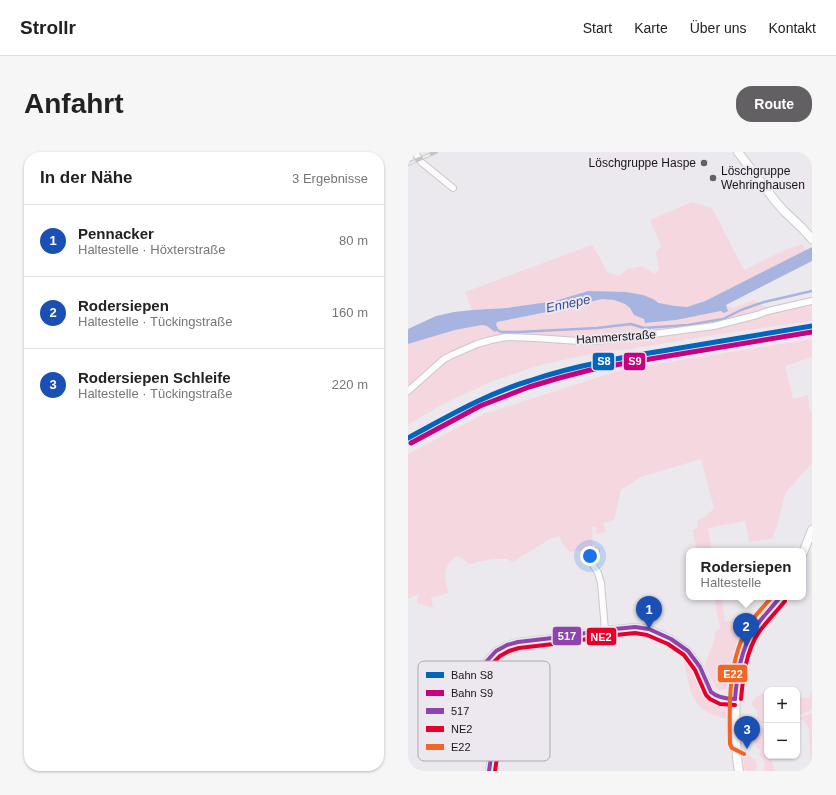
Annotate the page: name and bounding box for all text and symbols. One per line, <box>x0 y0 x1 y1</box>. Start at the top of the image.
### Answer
text: Strollr <box>20 17 76 38</box>
text: Start <box>583 20 612 36</box>
text: Karte <box>634 20 668 36</box>
text: Über uns <box>690 20 747 36</box>
text: Kontakt <box>769 20 816 36</box>
button: Route <box>736 86 812 122</box>
text: Anfahrt <box>24 88 124 119</box>
place label: Löschgruppe Haspe <box>589 156 696 170</box>
marker: Löschgruppe Haspe <box>699 158 709 168</box>
place label: Löschgruppe Wehringhausen <box>721 164 805 192</box>
text: In der Nähe <box>40 168 133 187</box>
text: 3 Ergebnisse <box>292 171 368 186</box>
marker: Löschgruppe Wehringhausen <box>708 173 718 183</box>
text: Pennacker <box>78 225 154 242</box>
text: 1 <box>49 233 57 248</box>
text: 80 m <box>339 233 368 248</box>
text: Haltestelle · Höxterstraße <box>78 242 225 257</box>
water label: Ennepe <box>545 291 592 315</box>
text: Rodersiepen <box>78 297 169 314</box>
text: 2 <box>49 305 57 320</box>
text: 160 m <box>332 305 368 320</box>
text: Haltestelle · Tückingstraße <box>78 314 232 329</box>
street label: Hammerstraße <box>576 327 657 347</box>
line badge: S8 <box>592 352 615 371</box>
line badge: S9 <box>623 352 646 371</box>
text: S8 <box>597 355 611 367</box>
text: S9 <box>628 355 642 367</box>
text: Rodersiepen Schleife <box>78 369 231 386</box>
text: 3 <box>49 377 57 392</box>
text: 220 m <box>332 377 368 392</box>
text: Haltestelle · Tückingstraße <box>78 386 232 401</box>
your location <box>580 546 600 566</box>
popup <box>686 548 806 600</box>
text: Rodersiepen <box>701 558 791 575</box>
text: Haltestelle <box>701 575 761 590</box>
pin: 1 <box>636 596 662 629</box>
pin: 2 <box>733 613 759 646</box>
line badge: 517 <box>552 626 582 646</box>
line badge: NE2 <box>586 627 617 646</box>
text: 517 <box>558 630 576 642</box>
text: NE2 <box>590 631 612 643</box>
legend <box>418 661 550 761</box>
line badge: E22 <box>717 664 748 683</box>
text: E22 <box>723 668 743 680</box>
text: Bahn S8 <box>451 669 493 681</box>
text: Bahn S9 <box>451 687 493 699</box>
map controls <box>764 687 800 759</box>
button: + <box>764 687 800 723</box>
text: 517 <box>451 705 469 717</box>
pin: 3 <box>734 716 760 749</box>
text: NE2 <box>451 723 472 735</box>
button: − <box>764 723 800 759</box>
text: E22 <box>451 741 471 753</box>

